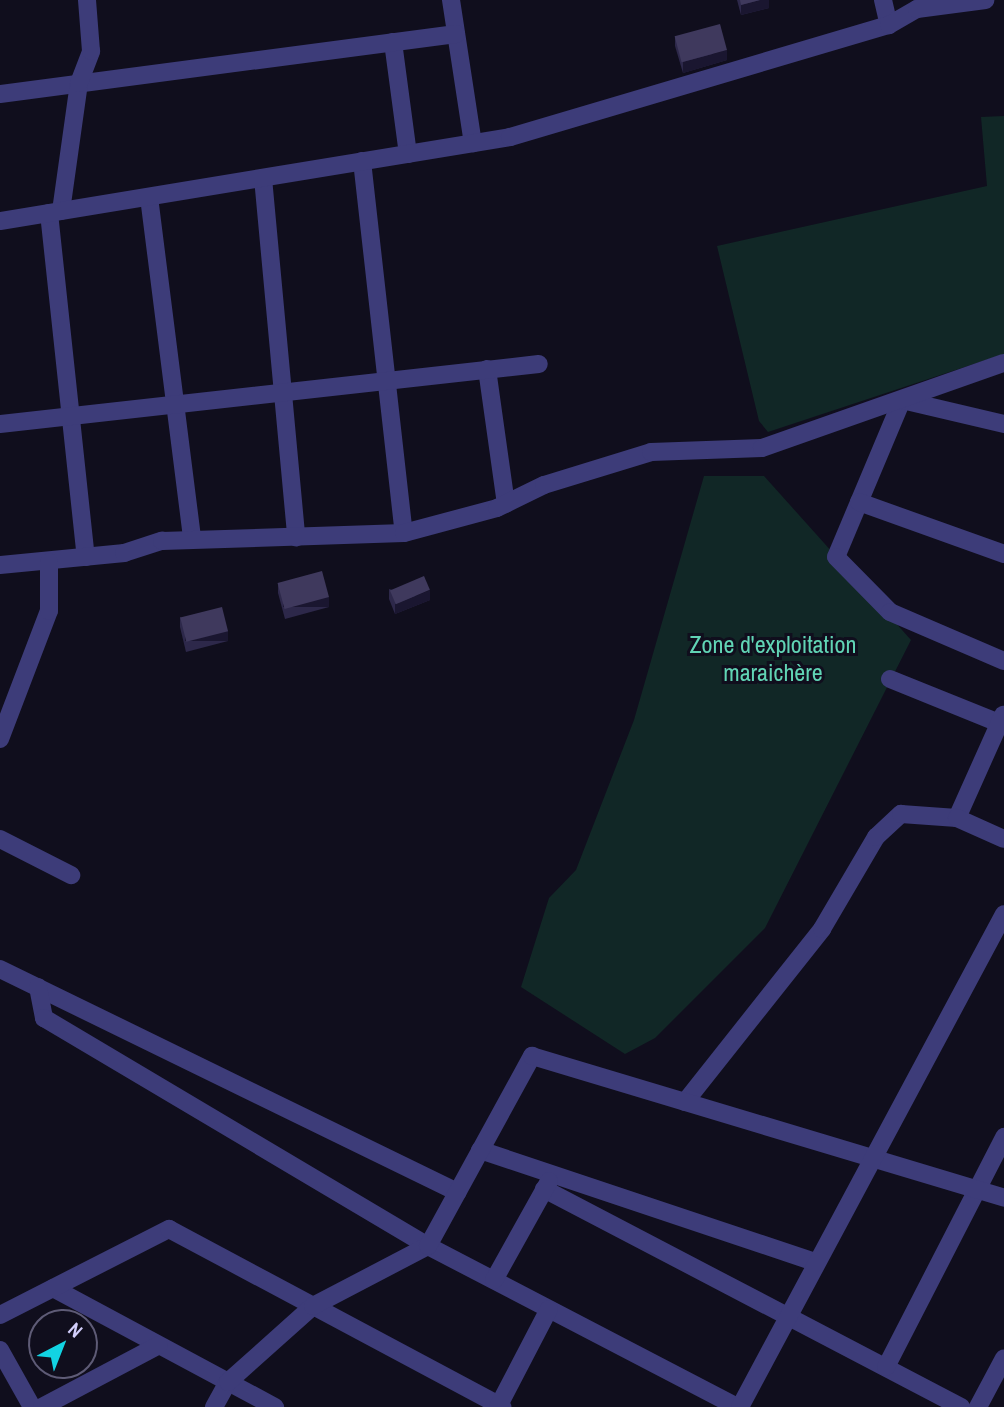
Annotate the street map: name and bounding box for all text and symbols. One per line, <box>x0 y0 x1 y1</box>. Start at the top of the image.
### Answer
park label: Zone d'exploitation maraichère <box>690 631 856 687</box>
north arrow <box>28 1309 98 1379</box>
text: N <box>63 1316 89 1343</box>

